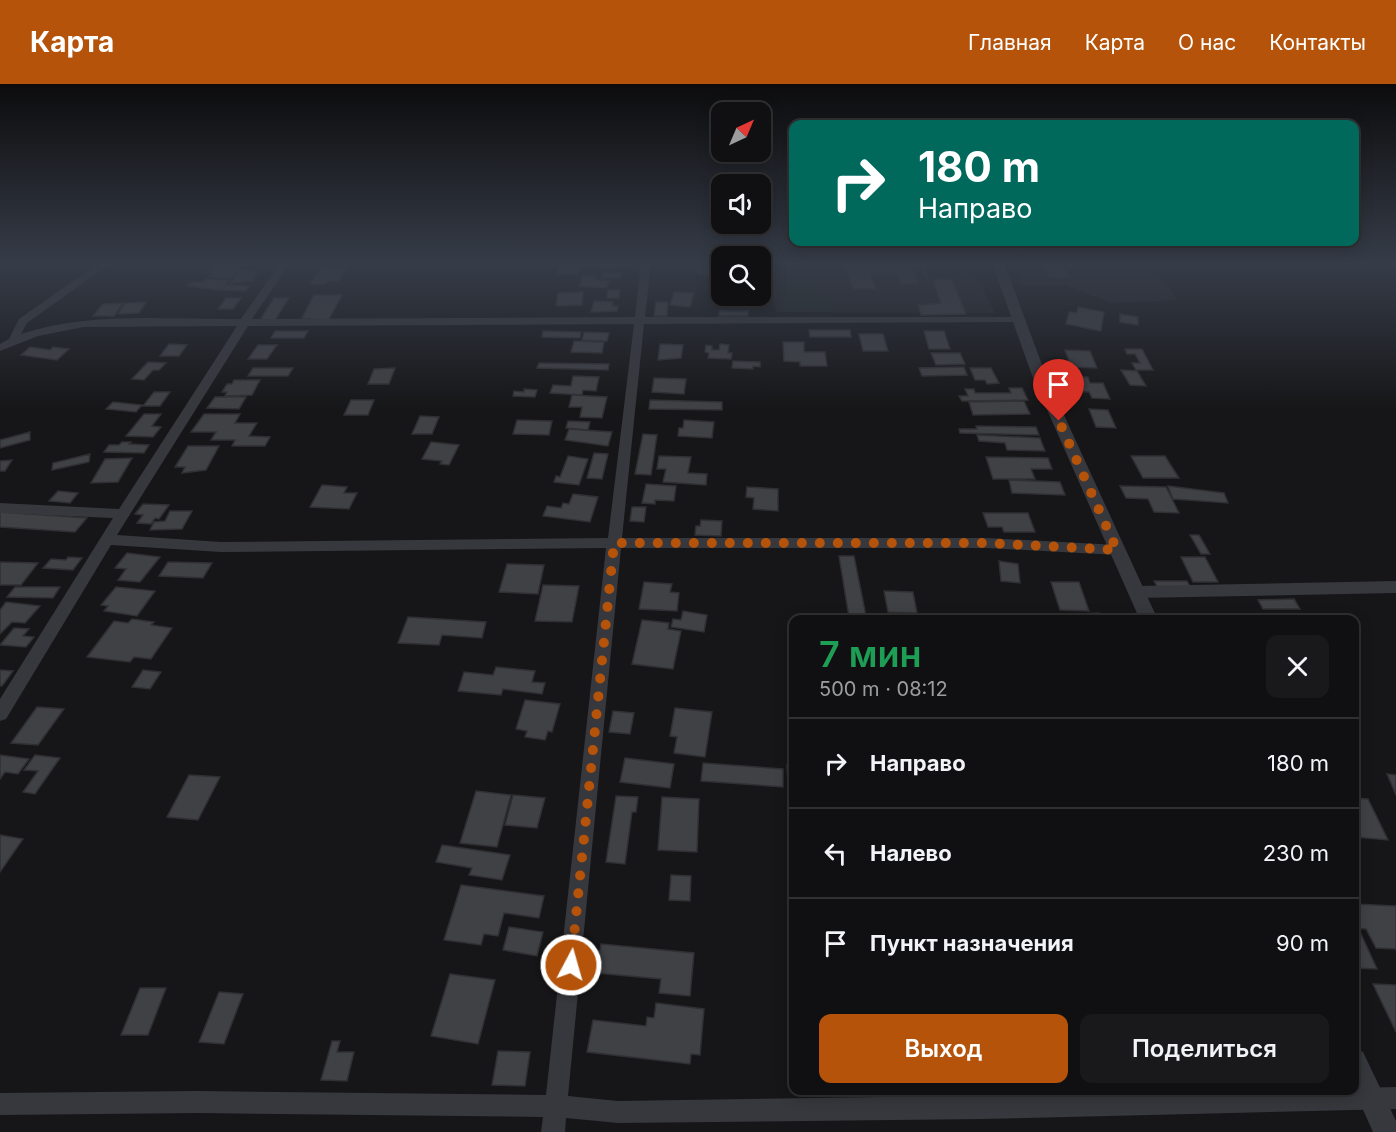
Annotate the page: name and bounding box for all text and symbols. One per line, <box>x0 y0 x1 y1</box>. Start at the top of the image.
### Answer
text: Карта <box>30 25 114 59</box>
text: Главная <box>968 30 1052 55</box>
text: Карта <box>1085 30 1145 55</box>
text: О нас <box>1178 30 1236 55</box>
text: Контакты <box>1269 30 1366 55</box>
north arrow <box>711 102 771 162</box>
map controls <box>711 102 771 306</box>
text: 180 m <box>918 141 1040 192</box>
icon: right <box>819 144 897 222</box>
button: sound <box>711 174 771 234</box>
text: Направо <box>918 192 1033 225</box>
button: search <box>711 246 771 306</box>
pin <box>1033 359 1084 421</box>
icon: arrive <box>1042 368 1075 401</box>
text: 7 мин <box>819 632 922 676</box>
button: close <box>1266 635 1329 698</box>
text: 500 m · 08:12 <box>819 677 948 701</box>
icon: right <box>819 747 852 780</box>
text: Направо <box>870 750 966 776</box>
text: 180 m <box>1267 750 1329 776</box>
icon: left <box>819 837 852 870</box>
text: Налево <box>870 840 952 866</box>
text: 230 m <box>1263 840 1329 866</box>
icon: arrive <box>819 927 852 960</box>
text: Пункт назначения <box>870 930 1074 956</box>
text: 90 m <box>1276 930 1329 956</box>
position arrow <box>539 933 603 997</box>
button: Выход <box>819 1014 1068 1083</box>
button: Поделиться <box>1080 1014 1329 1083</box>

